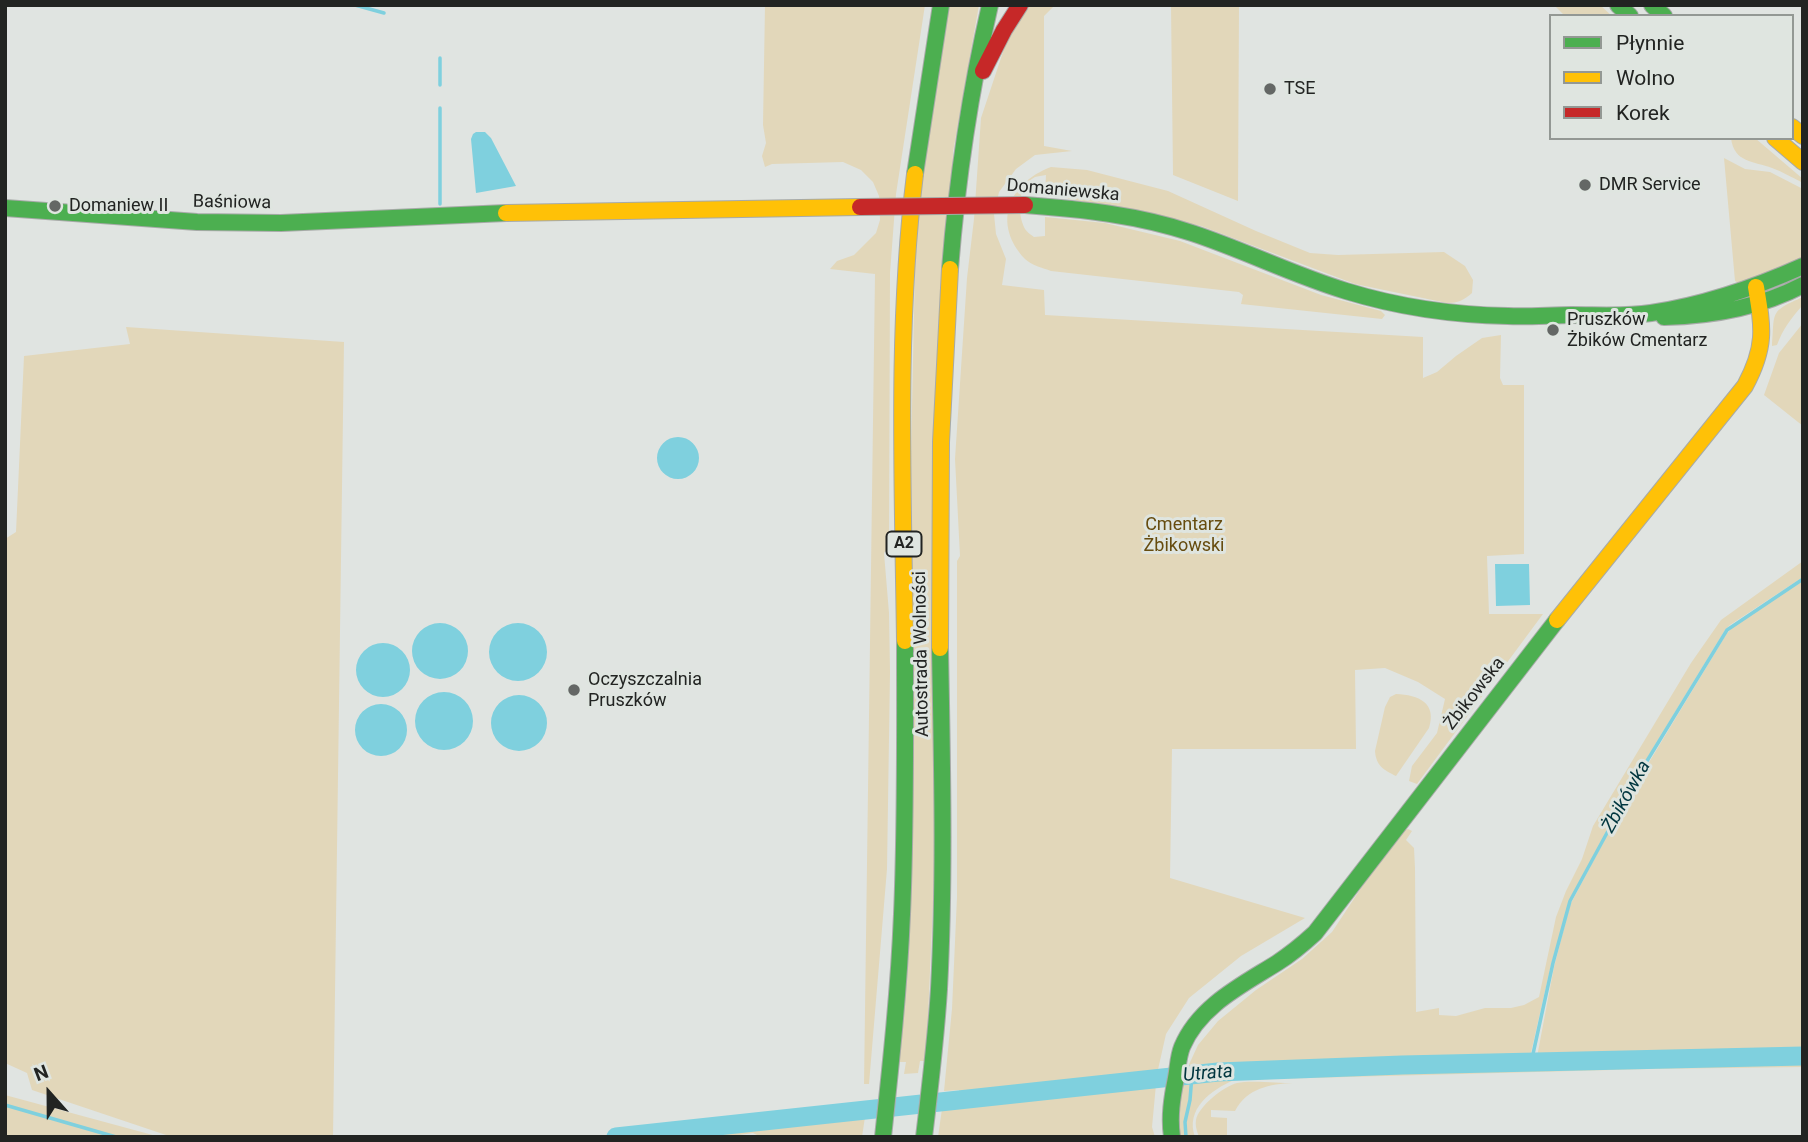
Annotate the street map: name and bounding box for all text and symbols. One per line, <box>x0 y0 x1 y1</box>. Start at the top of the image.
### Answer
legend <box>1549 14 1794 140</box>
text: Płynnie <box>1616 31 1684 55</box>
text: Wolno <box>1616 66 1675 90</box>
place label: TSE <box>1284 78 1316 100</box>
marker: TSE <box>1262 81 1278 97</box>
text: Korek <box>1616 101 1670 125</box>
place label: DMR Service <box>1599 174 1701 196</box>
street label: Domaniewska <box>1006 175 1120 207</box>
marker: DMR Service <box>1577 177 1593 193</box>
street label: Baśniowa <box>193 192 271 214</box>
place label: Domaniew II <box>69 195 168 217</box>
marker: Domaniew II <box>47 198 63 214</box>
place label: Pruszków Żbików Cmentarz <box>1567 309 1707 352</box>
marker: Pruszków Żbików Cmentarz <box>1545 322 1561 338</box>
park label: Cmentarz Żbikowski <box>1144 514 1224 556</box>
road number: A2 <box>886 531 922 556</box>
street label: Autostrada Wolności <box>910 571 934 737</box>
street label: Żbikowska <box>1440 653 1510 735</box>
place label: Oczyszczalnia Pruszków <box>588 669 702 712</box>
marker: Oczyszczalnia Pruszków <box>566 682 582 698</box>
water label: Żbikówka <box>1598 757 1656 837</box>
north arrow <box>14 1058 84 1128</box>
text: N <box>31 1060 52 1086</box>
water label: Utrata <box>1182 1060 1234 1088</box>

